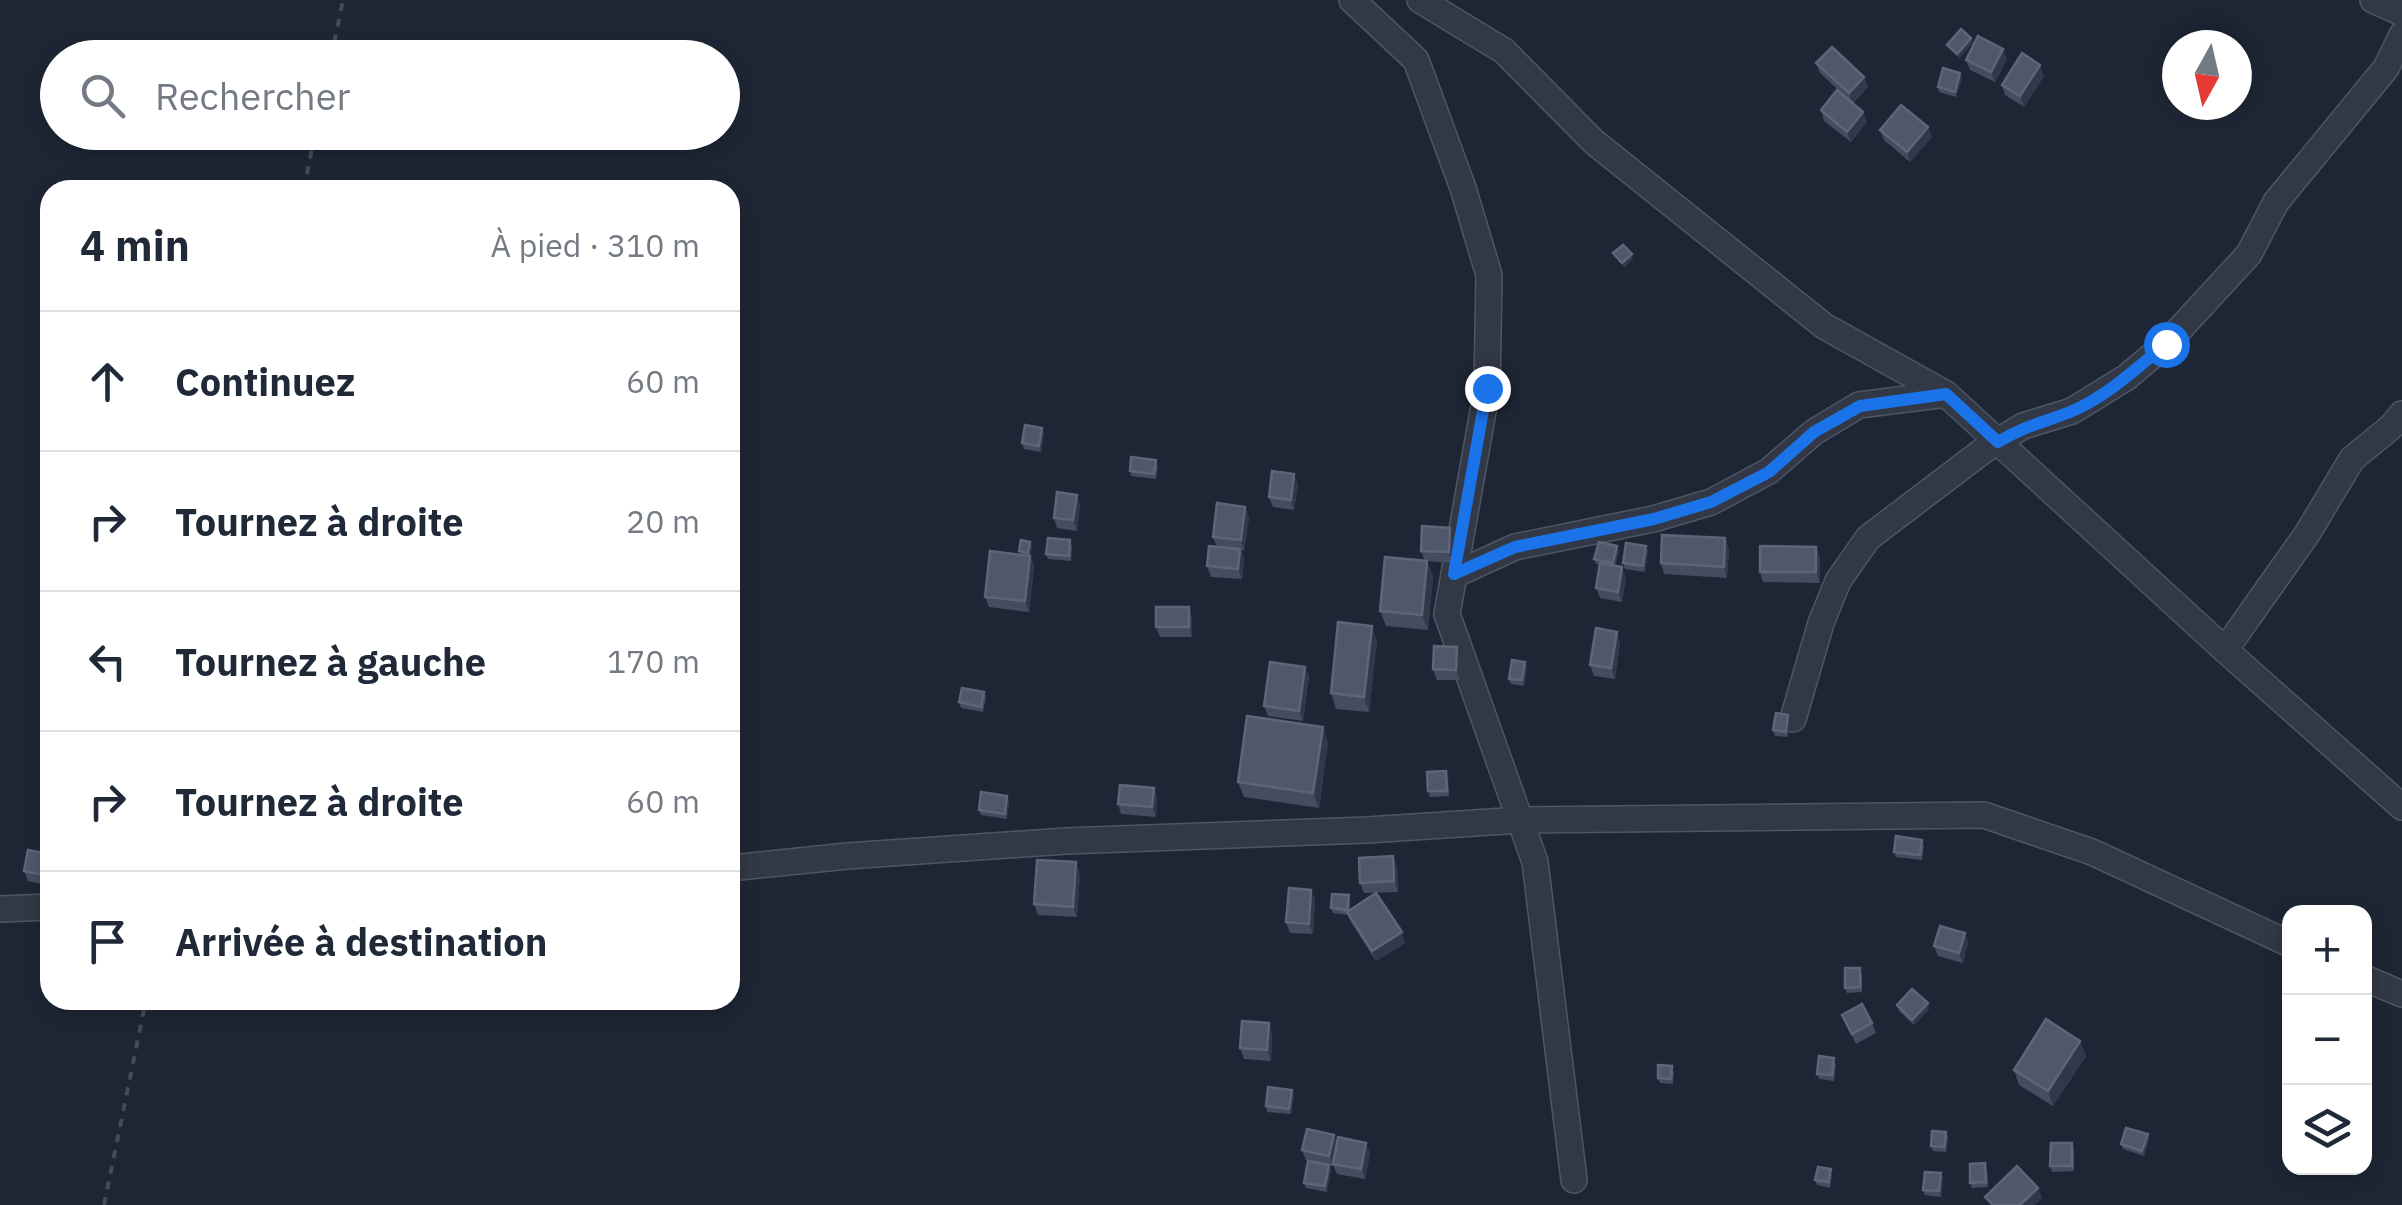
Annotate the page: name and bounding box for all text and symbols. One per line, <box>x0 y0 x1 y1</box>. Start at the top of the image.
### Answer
north arrow <box>2162 30 2252 120</box>
search box <box>40 40 740 150</box>
icon: search <box>75 68 130 123</box>
text: Rechercher <box>155 71 350 120</box>
text: 4 min <box>80 218 190 273</box>
text: À pied · 310 m <box>491 224 700 266</box>
route start <box>2144 322 2190 368</box>
icon: ahead <box>80 354 135 409</box>
text: Continuez <box>175 357 355 406</box>
text: 60 m <box>626 360 700 402</box>
route end <box>1465 366 1511 412</box>
icon: right <box>80 494 135 549</box>
text: Tournez à droite <box>175 497 464 546</box>
text: 20 m <box>626 500 700 542</box>
icon: left <box>80 634 135 689</box>
text: Tournez à gauche <box>175 637 486 686</box>
text: 170 m <box>607 640 700 682</box>
icon: right <box>80 774 135 829</box>
text: Tournez à droite <box>175 777 464 826</box>
text: 60 m <box>626 780 700 822</box>
map controls <box>2282 905 2372 1175</box>
button: + <box>2282 905 2372 995</box>
icon: arrive <box>80 914 135 969</box>
text: Arrivée à destination <box>175 917 547 966</box>
button: − <box>2282 995 2372 1085</box>
button: layers <box>2282 1085 2372 1175</box>

